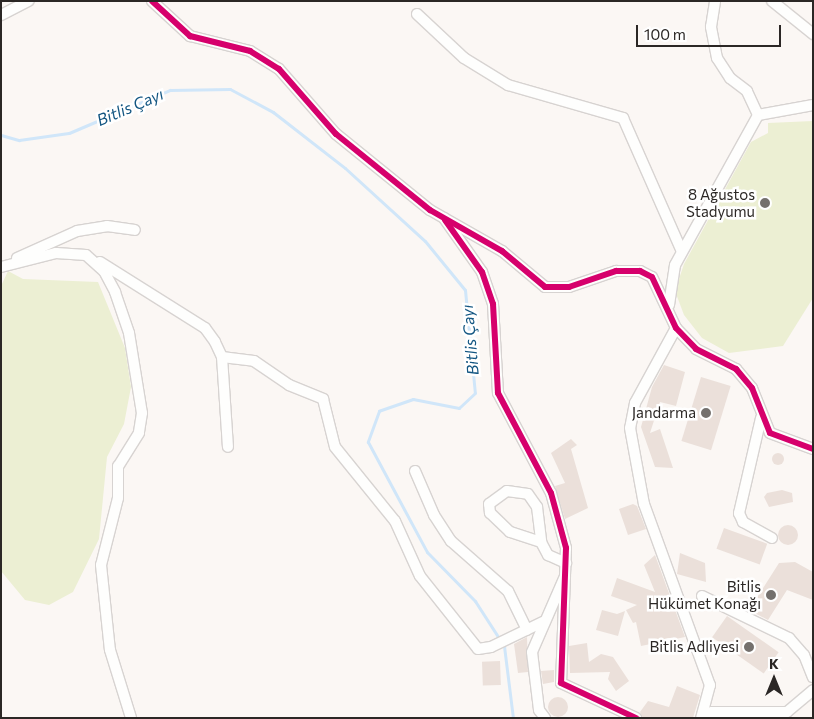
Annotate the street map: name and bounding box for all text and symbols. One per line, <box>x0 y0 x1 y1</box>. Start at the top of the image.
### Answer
scale bar <box>639 15 784 47</box>
text: 100 m <box>644 25 686 43</box>
water label: Bitlis Çayı <box>94 84 166 130</box>
place label: 8 Ağustos Stadyumu <box>686 185 755 220</box>
marker: 8 Ağustos Stadyumu <box>759 197 771 209</box>
water label: Bitlis Çayı <box>457 304 483 376</box>
place label: Jandarma <box>632 404 696 422</box>
marker: Jandarma <box>700 407 712 419</box>
place label: Bitlis Hükümet Konağı <box>648 577 761 612</box>
marker: Bitlis Hükümet Konağı <box>765 589 777 601</box>
place label: Bitlis Adliyesi <box>650 638 739 656</box>
marker: Bitlis Adliyesi <box>743 641 755 653</box>
north arrow <box>749 654 799 704</box>
text: K <box>769 655 779 672</box>

